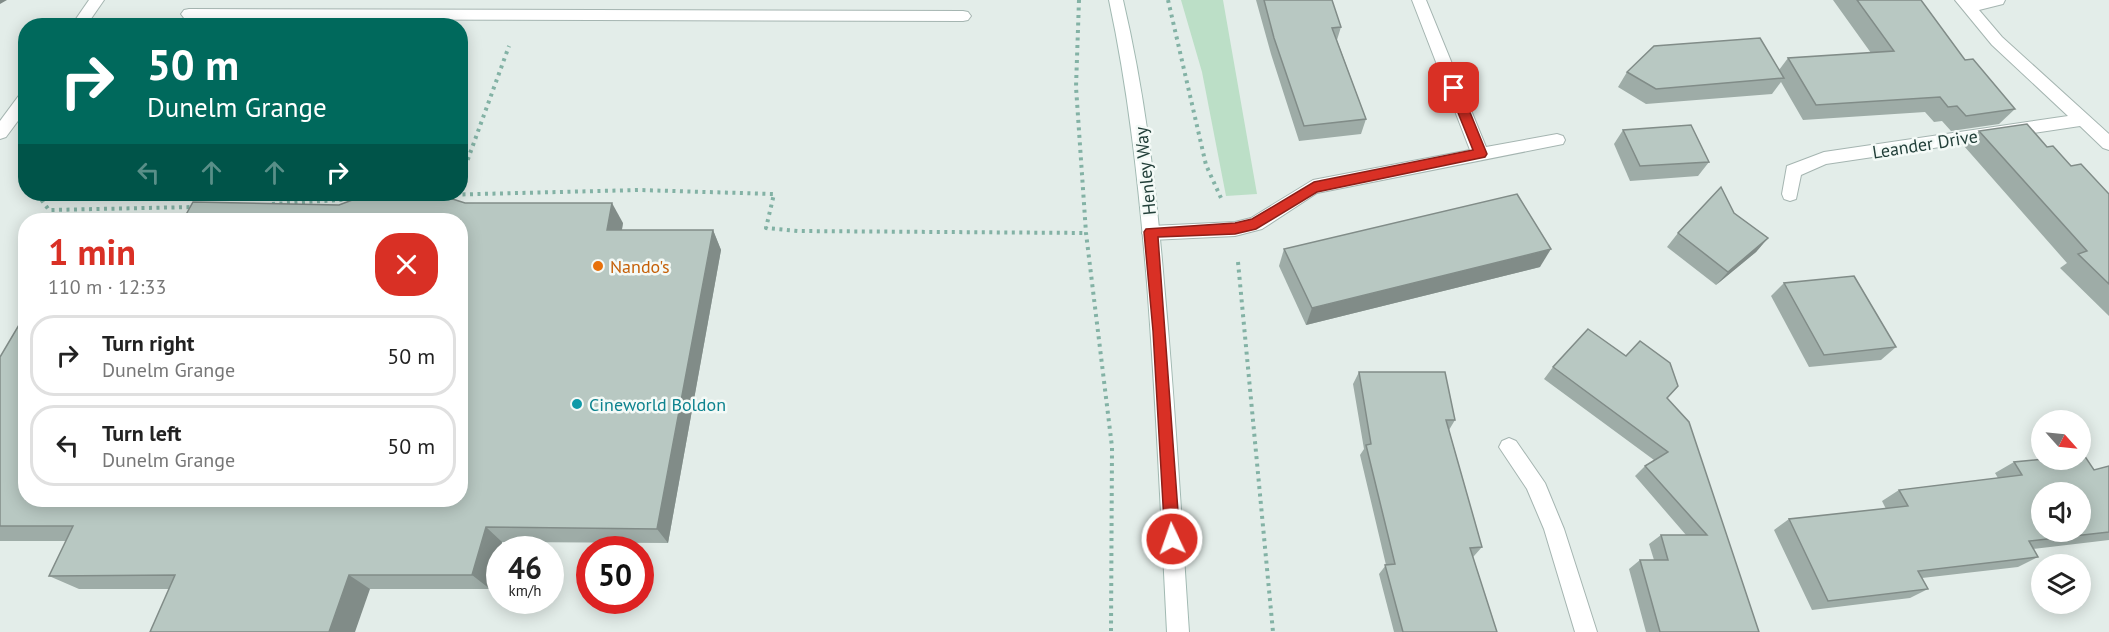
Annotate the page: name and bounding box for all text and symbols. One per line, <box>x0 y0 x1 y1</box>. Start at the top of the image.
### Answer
text: 50 m <box>147 37 239 92</box>
icon: right <box>48 42 126 120</box>
pin <box>1428 62 1479 113</box>
icon: arrive <box>1437 71 1470 104</box>
text: Dunelm Grange <box>147 90 327 124</box>
street label: Leander Drive <box>1871 124 1979 164</box>
street label: Henley Way <box>1129 125 1161 216</box>
icon: left <box>132 156 165 189</box>
icon: ahead <box>195 156 228 189</box>
icon: ahead <box>258 156 291 189</box>
icon: right <box>321 156 354 189</box>
text: 1 min <box>48 228 136 275</box>
button: close <box>375 233 438 296</box>
place label: Nando's <box>610 255 670 278</box>
marker: Nando's <box>591 259 605 273</box>
text: 110 m · 12:33 <box>48 274 166 300</box>
text: Turn right <box>102 329 194 357</box>
icon: right <box>51 339 84 372</box>
text: 50 m <box>387 342 435 370</box>
text: Dunelm Grange <box>102 357 235 383</box>
place label: Cineworld Boldon <box>589 393 726 416</box>
marker: Cineworld Boldon <box>570 397 584 411</box>
north arrow <box>2031 410 2091 470</box>
map controls <box>2031 410 2091 614</box>
text: Turn left <box>102 419 182 447</box>
icon: left <box>51 429 84 462</box>
text: 50 m <box>387 432 435 460</box>
text: Dunelm Grange <box>102 447 235 473</box>
button: sound <box>2031 482 2091 542</box>
position arrow <box>1140 507 1204 571</box>
speed limit sign: 50 <box>576 536 654 614</box>
text: 46 <box>508 548 542 587</box>
button: layers <box>2031 554 2091 614</box>
text: km/h <box>509 581 541 600</box>

